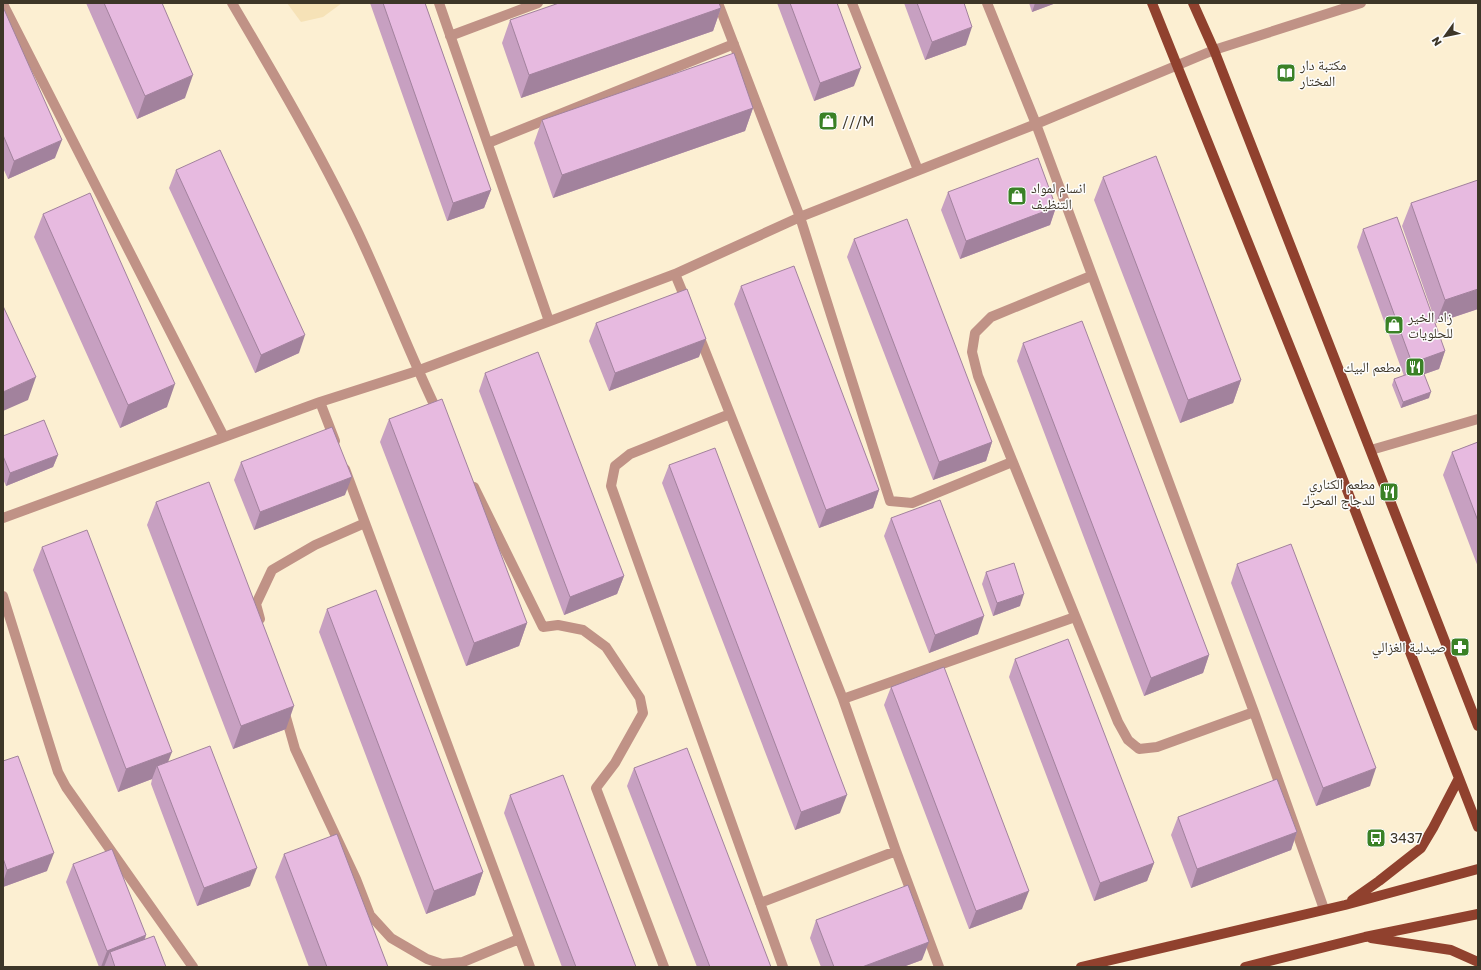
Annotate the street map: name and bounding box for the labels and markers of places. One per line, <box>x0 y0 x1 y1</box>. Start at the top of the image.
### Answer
place label: مكتبة دار المختار <box>1299 56 1346 90</box>
library icon: مكتبة دار المختار <box>1275 62 1297 84</box>
shop icon: ///M <box>817 110 839 132</box>
place label: ///M <box>842 112 874 129</box>
place label: انسام لمواد التنظيف <box>1031 179 1086 212</box>
shop icon: انسام لمواد التنظيف <box>1006 185 1028 207</box>
place label: زاد الخير للحلويات <box>1407 308 1453 342</box>
shop icon: زاد الخير للحلويات <box>1383 314 1405 336</box>
restaurant icon: مطعم البيك <box>1404 356 1426 378</box>
place label: مطعم البيك <box>1343 358 1401 377</box>
place label: مطعم الكناري للدجاج المحرك <box>1302 475 1375 510</box>
restaurant icon: مطعم الكناري للدجاج المحرك <box>1378 481 1400 503</box>
pharmacy icon: صيدلية الغزالي <box>1449 636 1471 658</box>
place label: صيدلية الغزالي <box>1372 638 1446 659</box>
bus stop icon: 3437 <box>1365 827 1387 849</box>
place label: 3437 <box>1390 829 1422 846</box>

